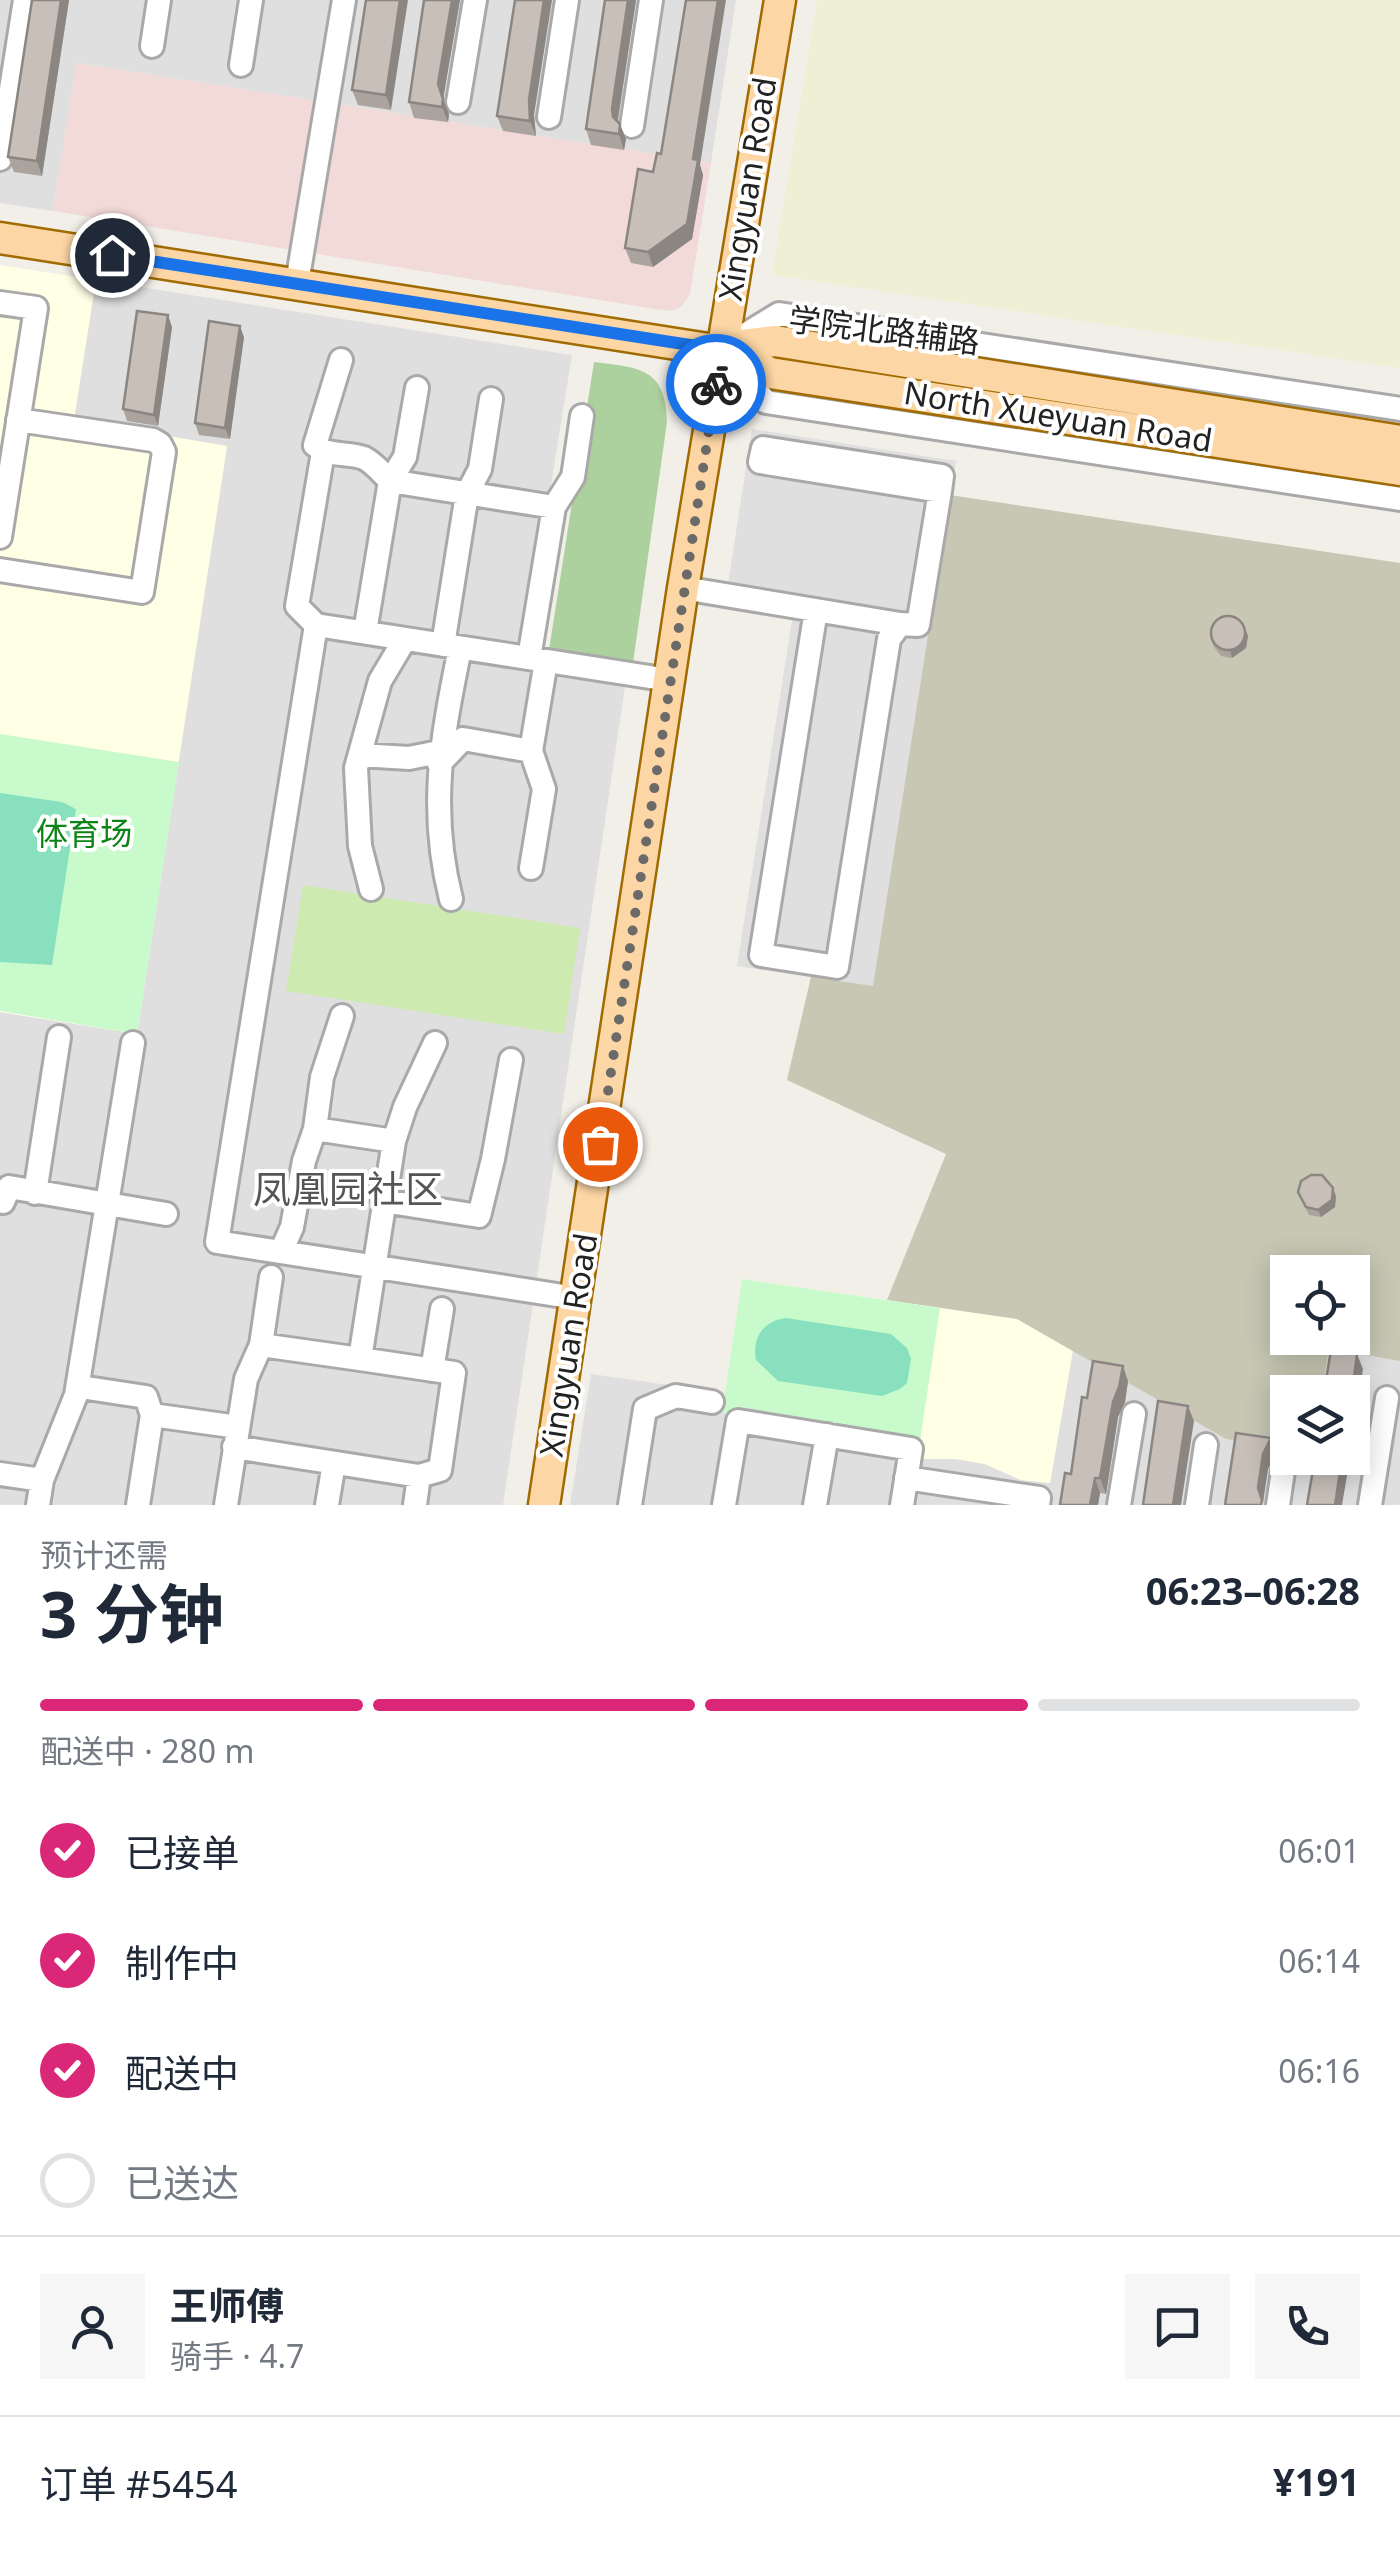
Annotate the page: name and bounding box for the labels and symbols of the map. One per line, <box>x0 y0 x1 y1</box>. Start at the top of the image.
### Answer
street label: Xingyuan Road <box>708 74 785 303</box>
pin <box>70 213 155 298</box>
street label: 学院北路辅路 <box>786 296 982 363</box>
courier <box>666 334 766 434</box>
street label: North Xueyuan Road <box>901 370 1215 461</box>
park label: 体育场 <box>36 811 132 854</box>
pin <box>558 1102 643 1187</box>
district label: 凤凰园社区 <box>253 1162 443 1214</box>
street label: Xingyuan Road <box>529 1230 606 1459</box>

